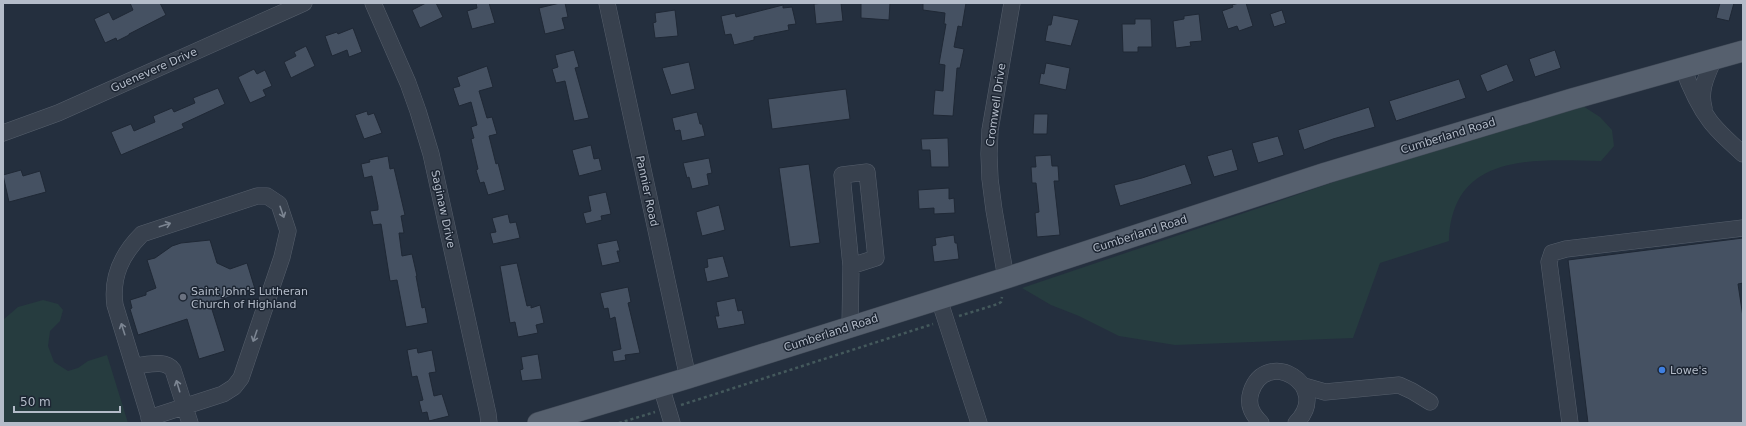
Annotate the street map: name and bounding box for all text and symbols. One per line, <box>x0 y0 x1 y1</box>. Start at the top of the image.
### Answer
street label: Guenevere Drive <box>109 45 199 95</box>
street label: Cromwell Drive <box>984 62 1008 148</box>
street label: Cumberland Road <box>1399 115 1497 157</box>
street label: Pannier Road <box>633 154 661 228</box>
street label: Saginaw Drive <box>428 169 458 249</box>
one-way arrow <box>279 206 286 219</box>
street label: Cumberland Road <box>1091 213 1189 255</box>
one-way arrow <box>159 221 171 229</box>
place label: Saint John's Lutheran Church of Highland <box>191 285 308 311</box>
marker: Saint John's Lutheran Church of Highland <box>178 292 188 302</box>
street label: Cumberland Road <box>782 312 880 354</box>
one-way arrow <box>119 323 126 336</box>
one-way arrow <box>251 330 259 342</box>
place label: Lowe's <box>1670 364 1707 377</box>
marker: Lowe's <box>1657 365 1667 375</box>
one-way arrow <box>174 379 181 392</box>
scale bar <box>14 388 120 414</box>
text: 50 m <box>20 395 51 409</box>

